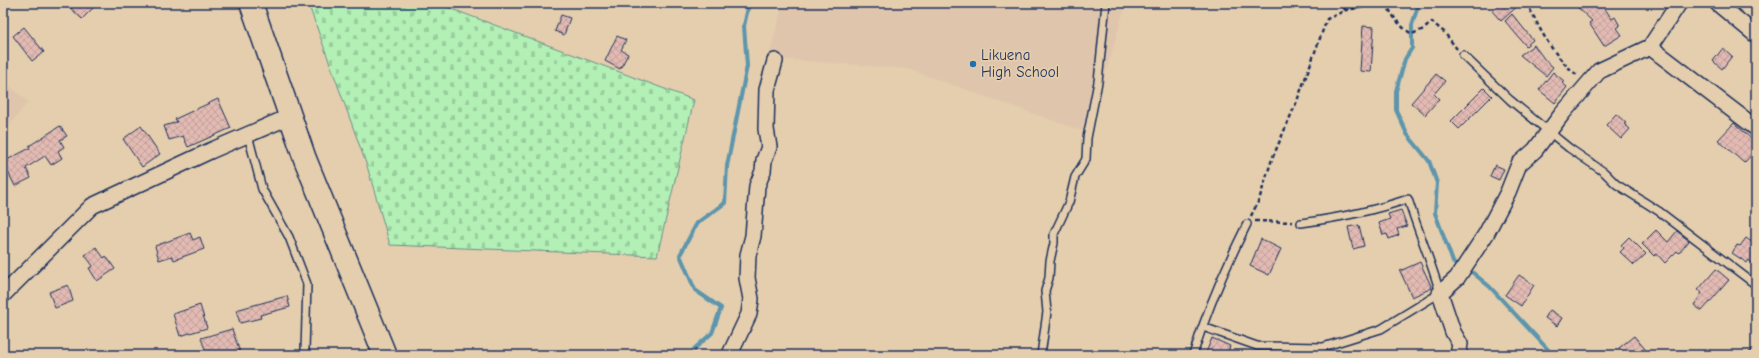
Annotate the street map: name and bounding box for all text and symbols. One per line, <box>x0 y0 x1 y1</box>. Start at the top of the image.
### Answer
place label: Likuena High School <box>981 46 1059 81</box>
marker: Likuena High School <box>968 59 978 69</box>

